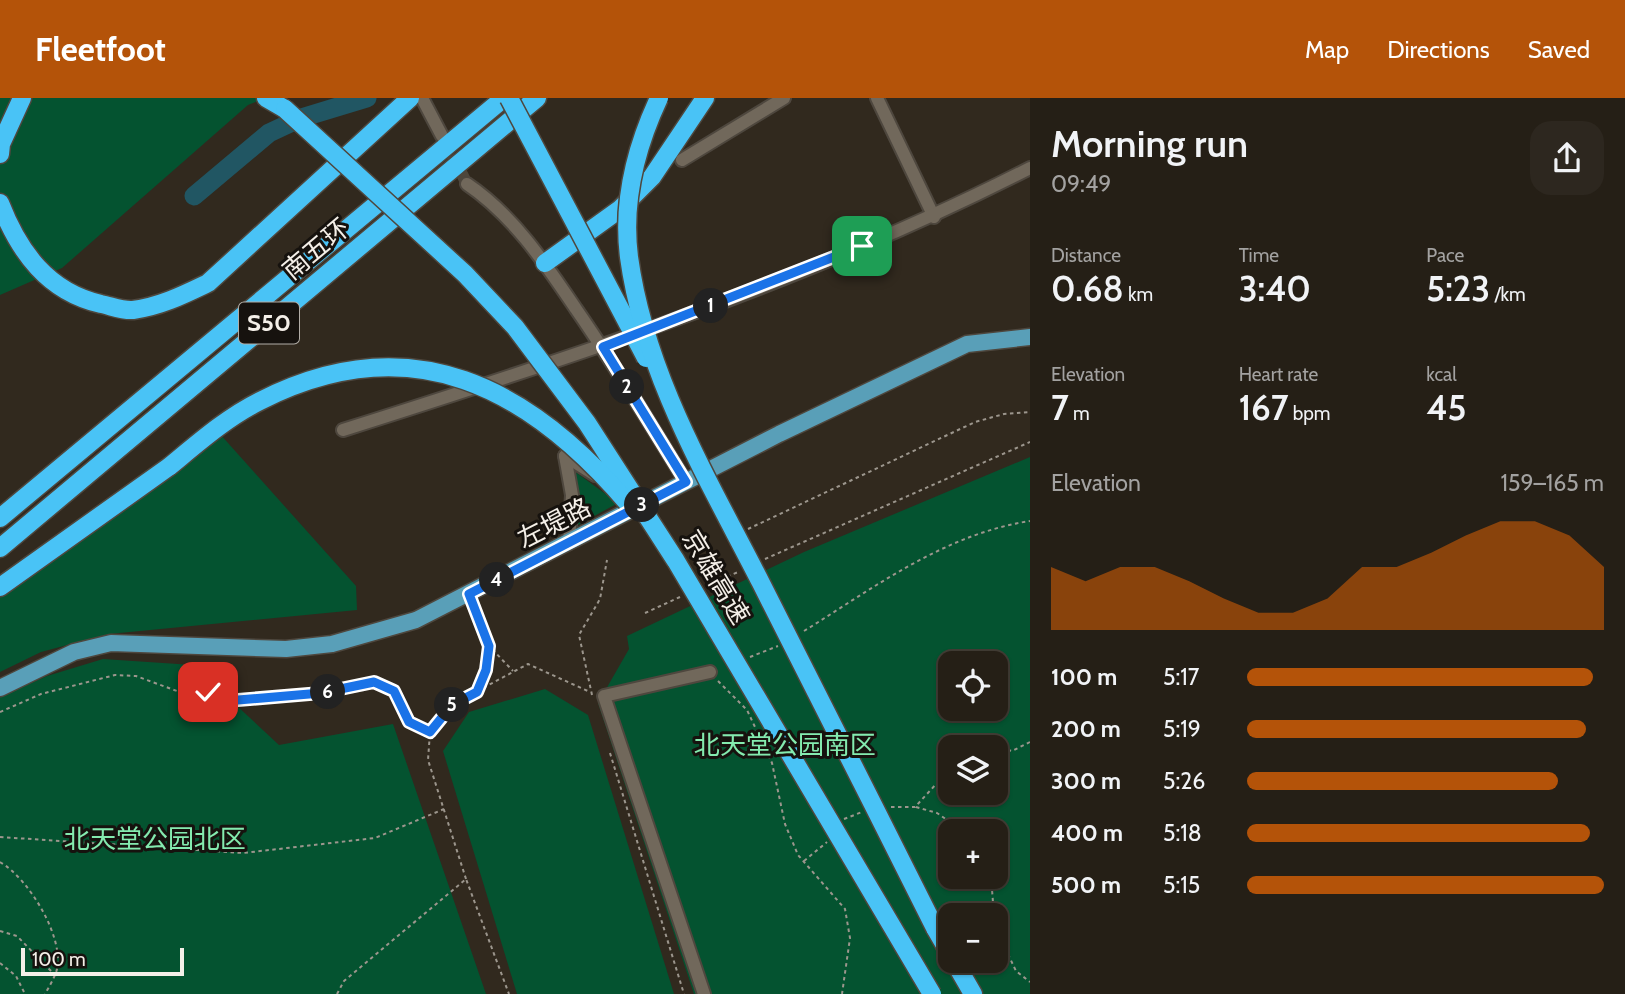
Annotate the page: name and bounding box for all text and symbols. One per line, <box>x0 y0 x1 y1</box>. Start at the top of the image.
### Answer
text: Fleetfoot <box>35 29 166 69</box>
text: Map <box>1305 35 1349 64</box>
text: Directions <box>1387 35 1490 64</box>
text: Saved <box>1528 35 1590 64</box>
text: Morning run <box>1051 120 1248 167</box>
button: share <box>1530 121 1604 195</box>
text: 09:49 <box>1051 170 1111 198</box>
street label: 南五环 <box>276 212 356 286</box>
pin <box>832 216 892 276</box>
icon: arrive <box>843 227 881 265</box>
text: Distance <box>1051 244 1121 267</box>
text: Time <box>1239 244 1279 267</box>
text: Pace <box>1426 244 1464 267</box>
text: 0.68 <box>1051 267 1124 310</box>
text: 3:40 <box>1239 267 1311 310</box>
text: 5:23 <box>1426 267 1490 310</box>
text: km <box>1124 283 1153 306</box>
text: /km <box>1490 283 1526 306</box>
pin: 1 <box>694 288 728 324</box>
text: 1 <box>707 294 714 317</box>
road number: S50 <box>239 303 299 344</box>
text: Elevation <box>1051 363 1125 386</box>
text: Heart rate <box>1239 363 1318 386</box>
text: kcal <box>1426 363 1457 386</box>
pin: 2 <box>610 370 644 404</box>
text: 2 <box>621 375 632 398</box>
text: 7 <box>1051 386 1069 429</box>
text: 167 <box>1239 386 1288 429</box>
text: 45 <box>1426 386 1466 429</box>
text: m <box>1069 402 1090 425</box>
text: bpm <box>1288 402 1331 425</box>
text: Elevation <box>1051 469 1141 497</box>
text: 159–165 m <box>1500 469 1604 497</box>
pin: 3 <box>624 488 660 522</box>
street label: 左堤路 <box>512 491 596 555</box>
text: 3 <box>636 493 647 516</box>
street label: 京雄高速 <box>675 524 757 630</box>
pin: 4 <box>480 562 514 598</box>
text: 4 <box>491 568 502 591</box>
map controls <box>938 651 1008 973</box>
button: locate <box>938 651 1008 721</box>
pin <box>178 662 238 722</box>
text: 100 m <box>1051 663 1117 691</box>
text: 5:17 <box>1163 663 1199 691</box>
icon: check <box>189 673 227 711</box>
pin: 6 <box>310 674 346 710</box>
text: 6 <box>322 680 333 703</box>
pin: 5 <box>434 688 470 722</box>
text: 5 <box>446 693 457 716</box>
text: 200 m <box>1051 715 1121 743</box>
text: 5:19 <box>1163 715 1201 743</box>
park label: 北天堂公园南区 <box>694 729 876 761</box>
button: layers <box>938 735 1008 805</box>
text: 300 m <box>1051 767 1121 795</box>
text: 5:26 <box>1163 767 1205 795</box>
button: + <box>938 819 1008 889</box>
text: 400 m <box>1051 819 1123 847</box>
text: 5:18 <box>1163 819 1202 847</box>
park label: 北天堂公园北区 <box>64 823 246 855</box>
text: 500 m <box>1051 871 1121 899</box>
text: 5:15 <box>1163 871 1200 899</box>
button: − <box>938 903 1008 973</box>
scale bar <box>21 945 184 977</box>
text: 100 m <box>32 948 86 971</box>

